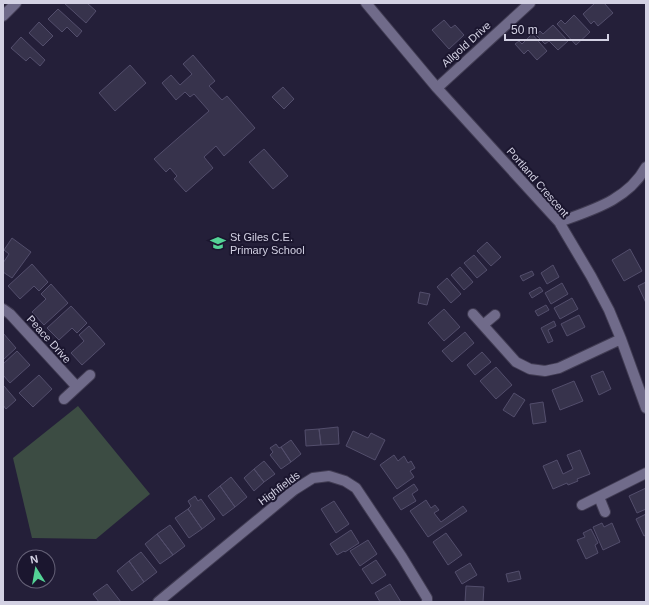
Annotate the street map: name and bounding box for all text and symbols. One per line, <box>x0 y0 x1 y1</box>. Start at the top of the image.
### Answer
scale bar <box>505 16 608 42</box>
street label: Allgold Drive <box>439 19 493 69</box>
text: 50 m <box>511 23 538 37</box>
street label: Portland Crescent <box>505 145 571 219</box>
place label: St Giles C.E. Primary School <box>230 231 305 256</box>
school or university icon: St Giles C.E. Primary School <box>209 234 227 252</box>
street label: Peace Drive <box>24 313 74 365</box>
street label: Highfields <box>256 468 302 507</box>
north arrow <box>16 549 56 589</box>
text: N <box>29 553 39 566</box>

